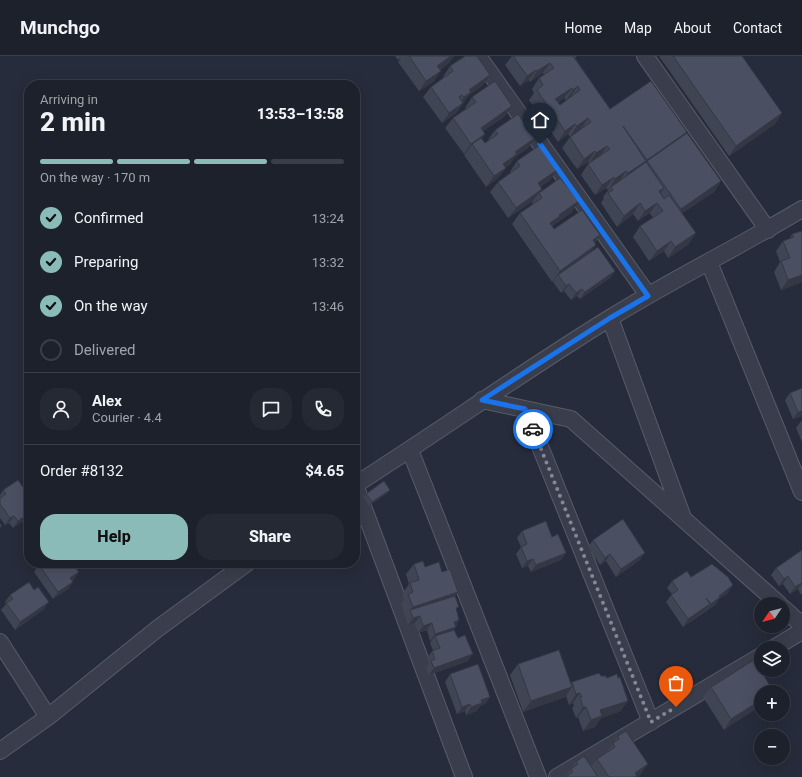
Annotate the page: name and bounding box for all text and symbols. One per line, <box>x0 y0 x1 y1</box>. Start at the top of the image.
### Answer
text: Munchgo <box>20 16 100 39</box>
text: Home <box>564 20 602 36</box>
text: Map <box>624 20 652 36</box>
text: About <box>674 20 711 36</box>
text: Contact <box>733 20 782 36</box>
text: Arriving in <box>40 92 98 107</box>
pin <box>523 103 557 144</box>
text: 13:53–13:58 <box>257 105 344 123</box>
text: 2 min <box>40 107 106 137</box>
icon: home <box>529 109 551 131</box>
text: On the way · 170 m <box>40 170 150 185</box>
icon: check <box>40 207 62 229</box>
text: Confirmed <box>74 209 144 227</box>
text: 13:24 <box>312 211 344 226</box>
icon: check <box>40 251 62 273</box>
text: Preparing <box>74 253 138 271</box>
text: 13:32 <box>312 255 344 270</box>
icon: check <box>40 295 62 317</box>
text: On the way <box>74 297 148 315</box>
text: 13:46 <box>312 299 344 314</box>
text: Delivered <box>74 341 136 359</box>
button: person <box>40 388 82 430</box>
button: chat <box>250 388 292 430</box>
button: phone <box>302 388 344 430</box>
text: Alex <box>92 392 122 410</box>
courier <box>513 409 553 449</box>
text: Courier · 4.4 <box>92 410 162 425</box>
icon: car <box>522 418 544 440</box>
text: Order #8132 <box>40 462 123 480</box>
text: $4.65 <box>305 462 344 480</box>
button: Help <box>40 514 188 560</box>
button: Share <box>196 514 344 560</box>
north arrow <box>754 597 790 633</box>
map controls <box>754 597 790 765</box>
button: layers <box>754 641 790 677</box>
pin <box>659 666 693 707</box>
icon: bag <box>665 672 687 694</box>
button: + <box>754 685 790 721</box>
button: − <box>754 729 790 765</box>

